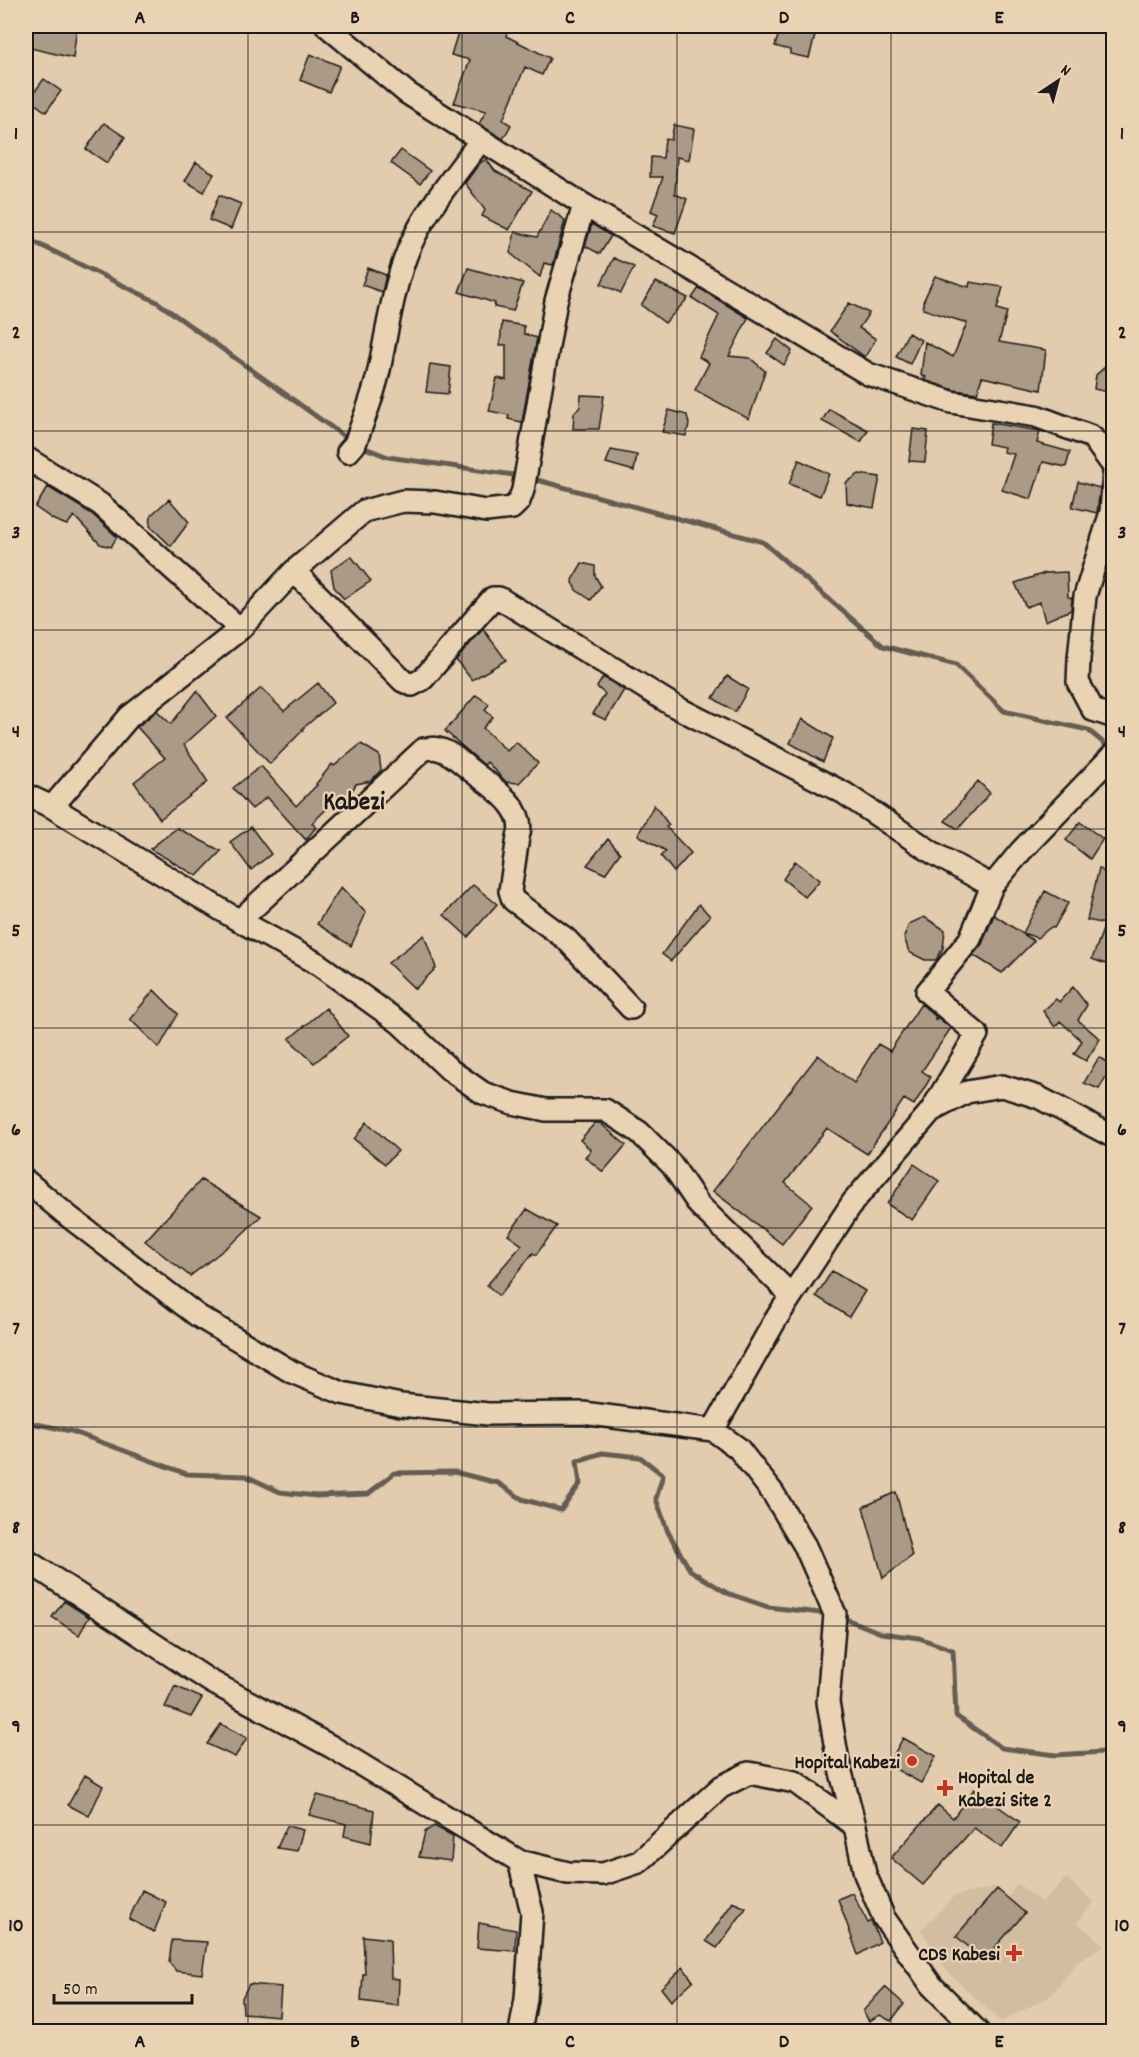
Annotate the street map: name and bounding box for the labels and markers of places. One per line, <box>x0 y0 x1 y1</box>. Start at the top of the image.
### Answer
place label: Hopital Kabezi <box>795 1750 900 1778</box>
marker: Hopital Kabezi <box>905 1754 919 1768</box>
place label: Hopital de Kabezi Site 2 <box>958 1765 1052 1816</box>
marker: Hopital de Kabezi Site 2 <box>936 1779 954 1797</box>
place label: CDS Kabesi <box>918 1942 1000 1970</box>
marker: CDS Kabesi <box>1005 1944 1023 1962</box>

